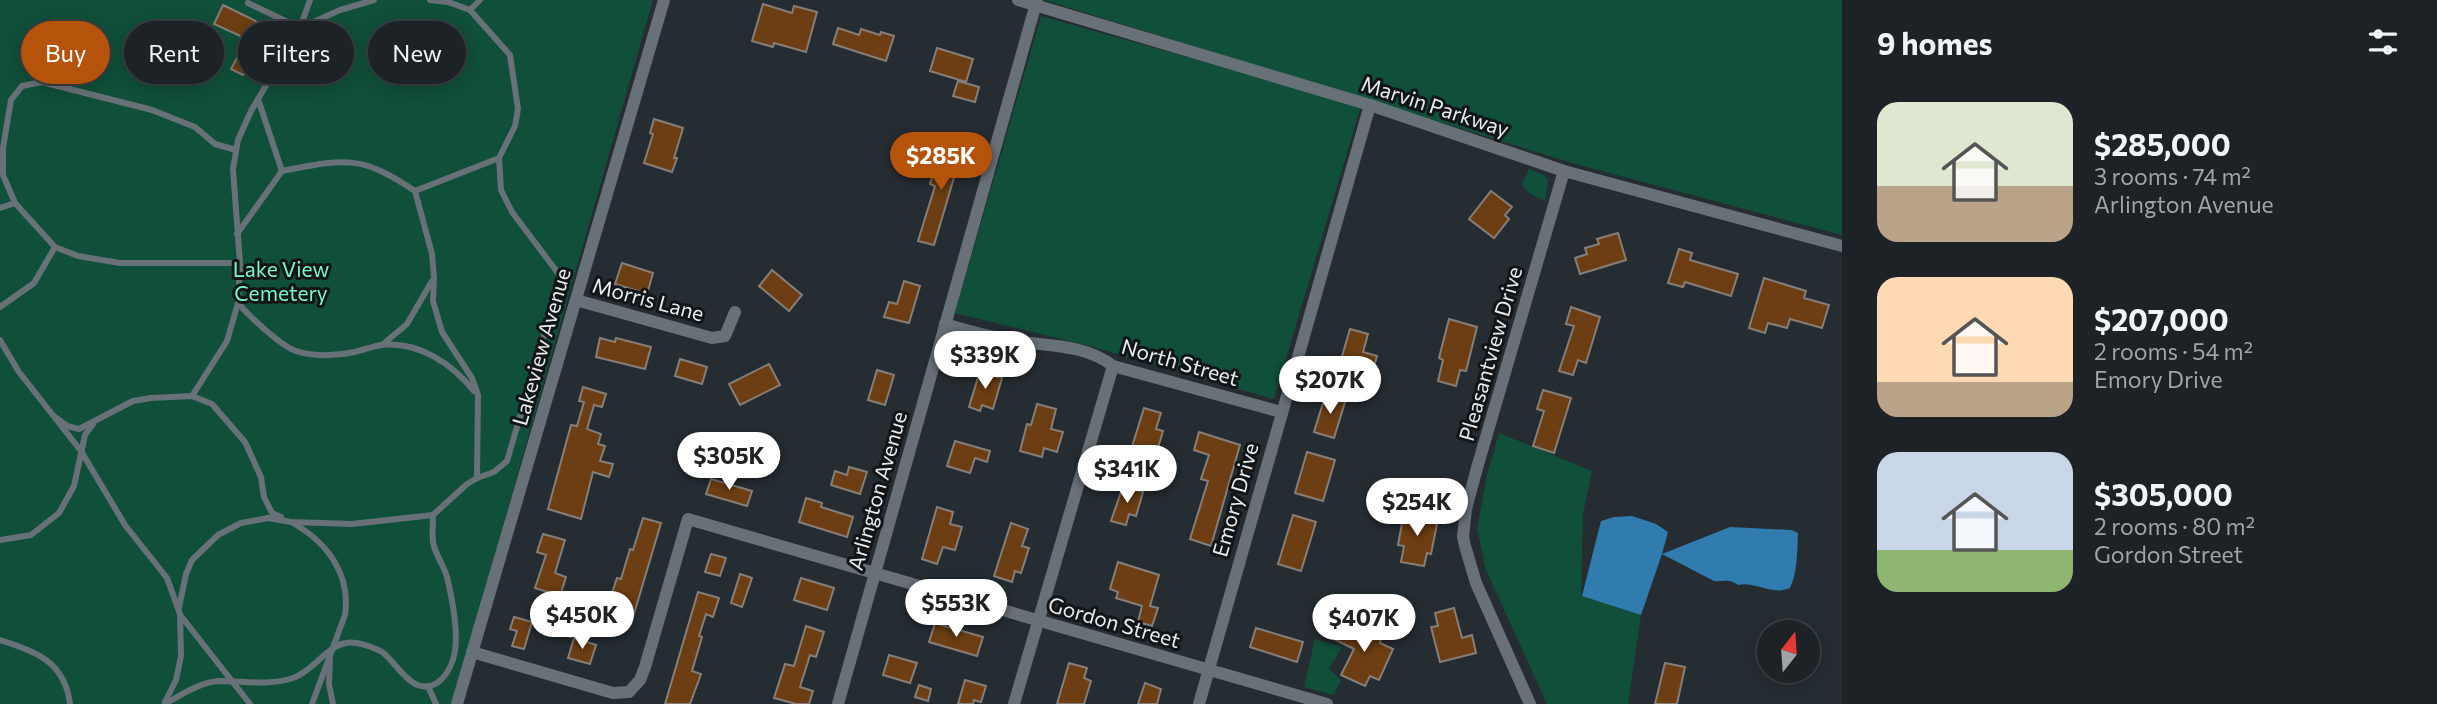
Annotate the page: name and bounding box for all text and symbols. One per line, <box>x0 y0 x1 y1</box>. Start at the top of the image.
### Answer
chip: Buy <box>21 21 110 84</box>
chip: Rent <box>124 21 224 84</box>
chip: Filters <box>238 21 354 84</box>
chip: New <box>368 21 466 84</box>
icon: filters <box>2364 23 2402 61</box>
text: 9 homes <box>1877 24 1992 61</box>
street label: Marvin Parkway <box>1359 70 1513 141</box>
text: $285,000 <box>2094 125 2231 162</box>
icon: home <box>1933 130 2017 214</box>
pin: $285K <box>892 132 990 192</box>
text: $285K <box>906 141 976 169</box>
text: 3 rooms · 74 m² <box>2094 162 2251 190</box>
text: Arlington Avenue <box>2094 190 2274 218</box>
park label: Lake View Cemetery <box>233 256 329 305</box>
street label: Pleasantview Drive <box>1453 263 1526 444</box>
street label: Lakeview Avenue <box>506 265 575 428</box>
street label: Morris Lane <box>590 272 707 325</box>
text: $207,000 <box>2094 300 2229 337</box>
icon: home <box>1933 305 2017 389</box>
pin: $339K <box>936 332 1034 391</box>
street label: North Street <box>1119 333 1242 390</box>
text: 2 rooms · 54 m² <box>2094 337 2253 365</box>
text: $339K <box>950 340 1020 368</box>
pin: $207K <box>1281 356 1379 416</box>
text: $207K <box>1295 365 1365 393</box>
text: Emory Drive <box>2094 365 2223 393</box>
street label: Arlington Avenue <box>842 408 911 573</box>
pin: $305K <box>680 433 778 492</box>
street label: Emory Drive <box>1206 440 1263 559</box>
text: $305K <box>693 441 765 469</box>
pin: $341K <box>1078 446 1176 505</box>
text: $341K <box>1094 454 1160 482</box>
text: $305,000 <box>2094 475 2233 512</box>
pin: $254K <box>1368 478 1466 538</box>
icon: home <box>1933 480 2017 564</box>
text: $254K <box>1382 487 1452 515</box>
text: 2 rooms · 80 m² <box>2094 512 2255 540</box>
text: Gordon Street <box>2094 540 2243 568</box>
pin: $553K <box>907 580 1005 639</box>
text: $553K <box>921 588 991 616</box>
street label: Gordon Street <box>1046 591 1183 652</box>
pin: $450K <box>533 592 631 651</box>
pin: $407K <box>1315 594 1413 654</box>
text: $450K <box>546 600 618 628</box>
text: $407K <box>1328 603 1400 631</box>
north arrow <box>1757 620 1820 682</box>
map controls <box>1757 620 1820 683</box>

